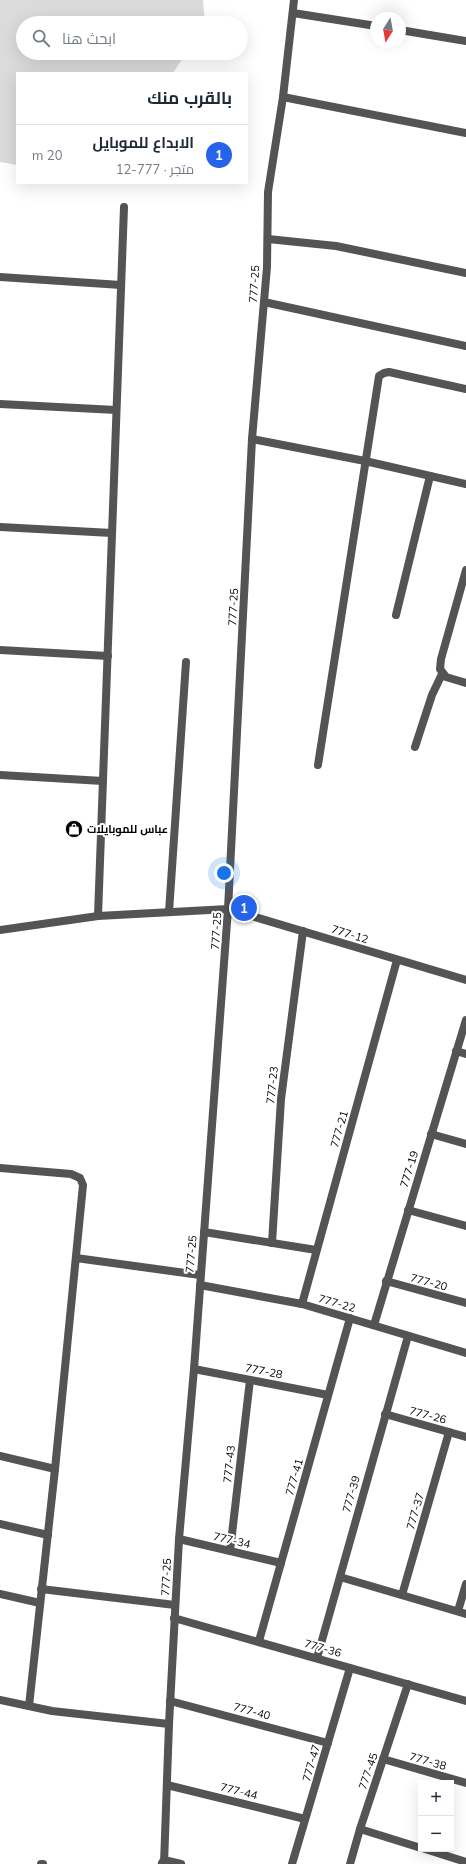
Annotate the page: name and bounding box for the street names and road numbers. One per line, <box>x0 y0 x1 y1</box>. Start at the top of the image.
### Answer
street label: 777-25 <box>246 264 262 303</box>
street label: 777-25 <box>225 587 241 626</box>
street label: 777-25 <box>208 911 224 950</box>
street label: 777-12 <box>330 922 370 946</box>
street label: 777-23 <box>263 1066 281 1104</box>
street label: 777-21 <box>327 1109 351 1149</box>
street label: 777-19 <box>397 1149 421 1189</box>
street label: 777-25 <box>182 1234 200 1273</box>
street label: 777-20 <box>409 1270 449 1294</box>
street label: 777-22 <box>317 1291 357 1315</box>
street label: 777-28 <box>244 1361 284 1382</box>
street label: 777-26 <box>408 1403 448 1427</box>
street label: 777-43 <box>220 1445 238 1483</box>
street label: 777-41 <box>282 1457 306 1497</box>
street label: 777-39 <box>339 1474 363 1514</box>
street label: 777-37 <box>403 1491 427 1531</box>
street label: 777-34 <box>212 1529 252 1551</box>
street label: 777-25 <box>158 1557 174 1596</box>
street label: 777-36 <box>303 1636 343 1660</box>
street label: 777-40 <box>232 1699 272 1723</box>
street label: 777-47 <box>299 1743 323 1783</box>
street label: 777-38 <box>408 1749 448 1773</box>
street label: 777-45 <box>355 1751 381 1791</box>
street label: 777-44 <box>219 1780 259 1802</box>

